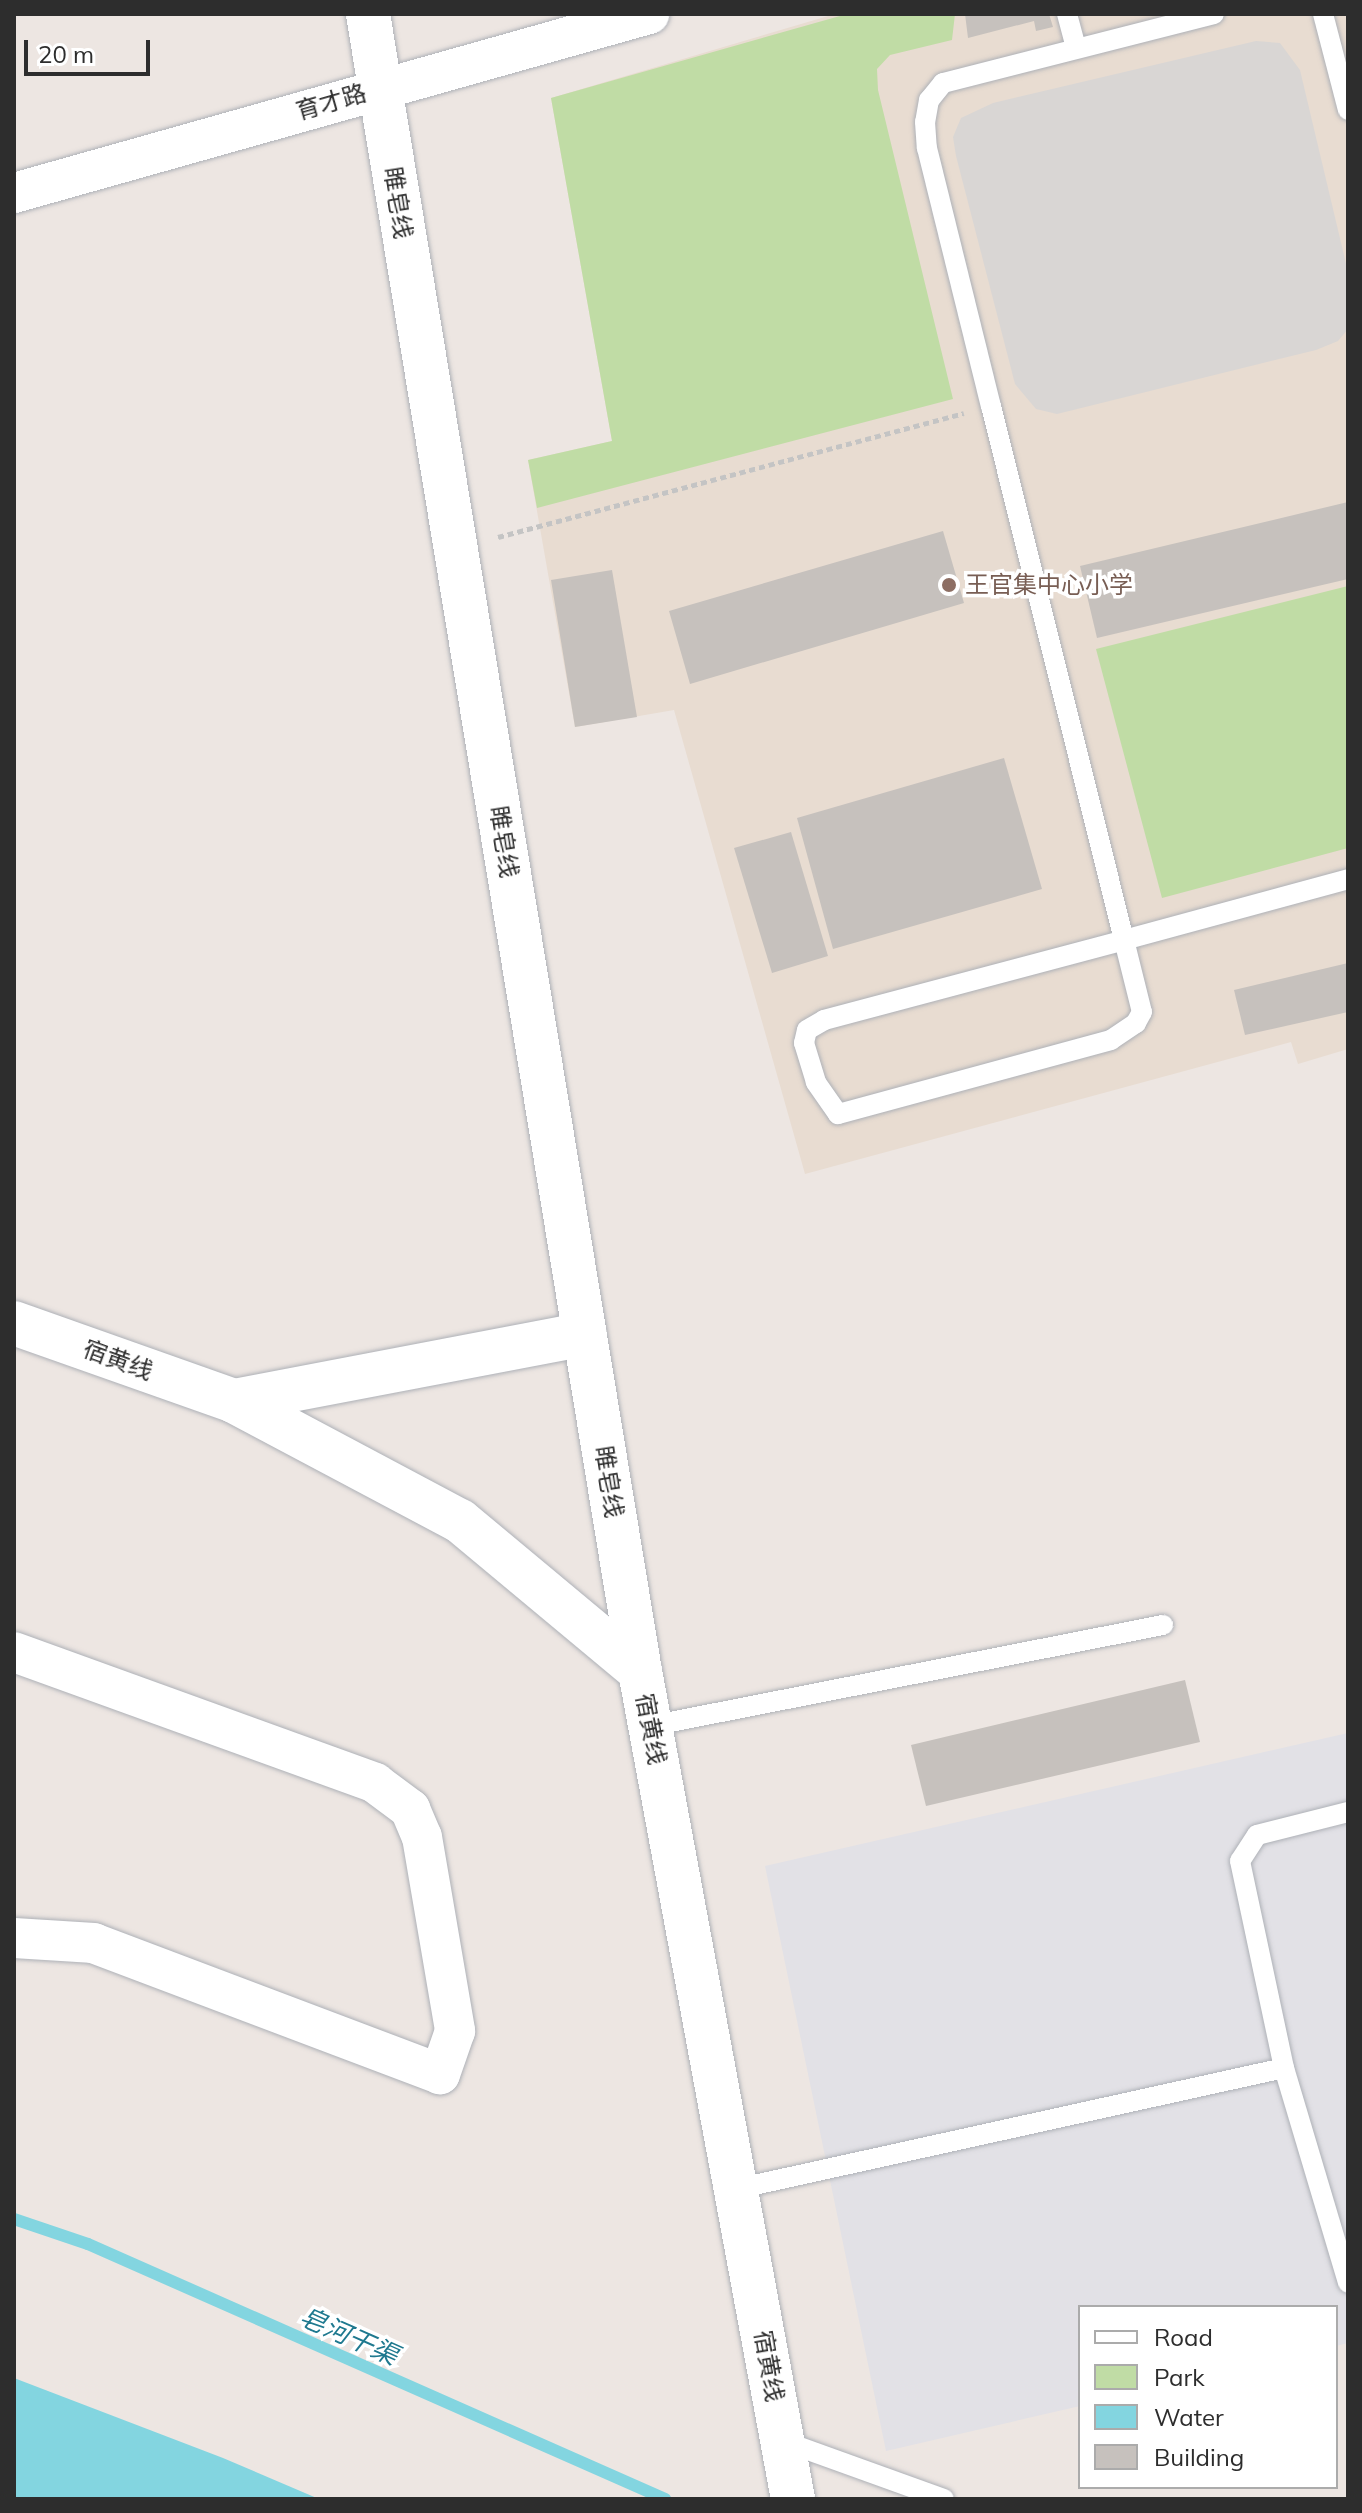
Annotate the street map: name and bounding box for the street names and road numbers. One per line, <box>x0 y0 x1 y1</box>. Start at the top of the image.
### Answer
street label: 育才路 <box>292 78 370 126</box>
street label: 睢皂线 <box>378 165 418 241</box>
street label: 睢皂线 <box>484 804 524 880</box>
street label: 宿黄线 <box>79 1334 157 1386</box>
street label: 睢皂线 <box>589 1444 629 1520</box>
street label: 宿黄线 <box>630 1691 672 1767</box>
street label: 宿黄线 <box>749 2328 789 2404</box>

